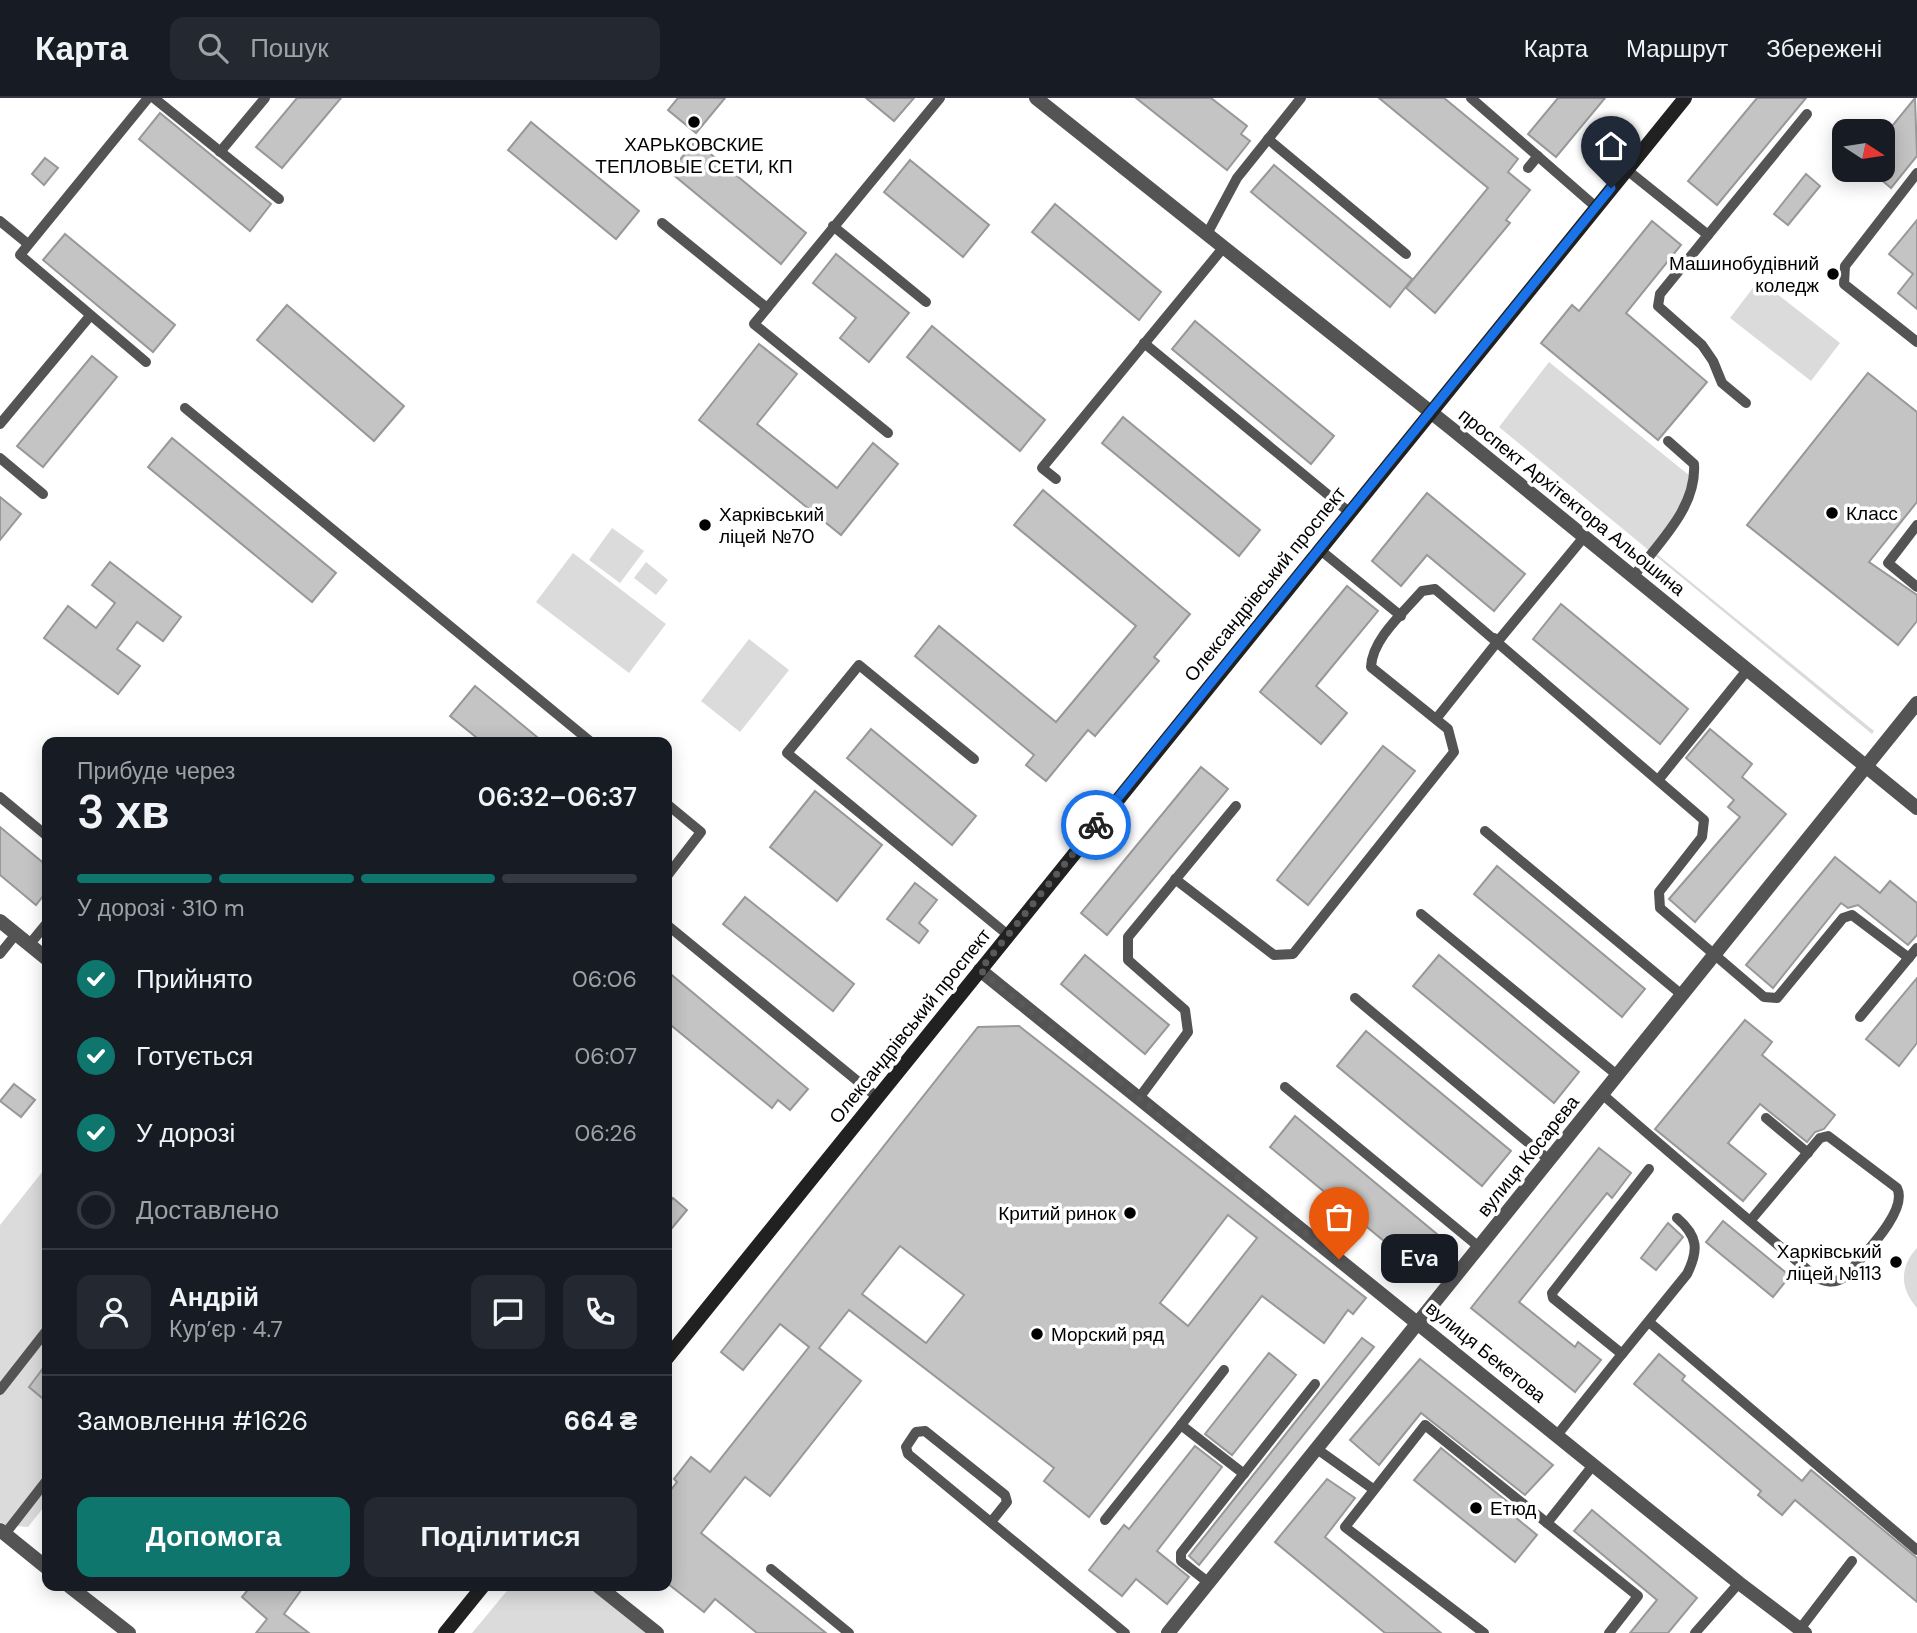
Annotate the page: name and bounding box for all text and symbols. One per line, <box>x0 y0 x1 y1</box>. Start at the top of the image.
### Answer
search box <box>170 17 660 80</box>
text: Карта <box>35 27 128 70</box>
icon: search <box>194 29 232 67</box>
text: Пошук <box>250 31 329 65</box>
text: Карта <box>1524 33 1588 64</box>
text: Маршрут <box>1626 33 1728 64</box>
text: Збережені <box>1766 33 1882 64</box>
marker: ХАРЬКОВСКИЕ ТЕПЛОВЫЕ СЕТИ, КП <box>686 114 702 130</box>
pin <box>1581 116 1641 188</box>
north arrow <box>1832 119 1895 182</box>
map controls <box>1832 119 1895 182</box>
icon: home <box>1592 127 1630 165</box>
place label: ХАРЬКОВСКИЕ ТЕПЛОВЫЕ СЕТИ, КП <box>595 132 793 179</box>
place label: Машинобудівний коледж <box>1669 251 1819 298</box>
marker: Машинобудівний коледж <box>1825 266 1841 282</box>
street label: проспект Архітектора Альошина <box>1453 403 1691 602</box>
street label: Олександрівський проспект <box>1178 481 1352 687</box>
place label: Класс <box>1846 501 1898 526</box>
place label: Харківський ліцей №70 <box>719 502 824 549</box>
marker: Класс <box>1824 505 1840 521</box>
marker: Харківський ліцей №70 <box>697 517 713 533</box>
text: Прибуде через <box>77 756 235 786</box>
text: 06:32–06:37 <box>478 780 637 814</box>
text: 3 хв <box>77 782 170 842</box>
courier <box>1061 790 1131 860</box>
icon: bike <box>1077 806 1115 844</box>
text: У дорозі · 310 m <box>77 893 244 923</box>
street label: Олександрівський проспект <box>823 923 997 1129</box>
icon: check <box>77 960 115 998</box>
text: Прийнято <box>136 962 253 996</box>
text: 06:06 <box>572 964 637 994</box>
icon: check <box>77 1037 115 1075</box>
text: Готується <box>136 1039 253 1073</box>
text: 06:07 <box>574 1041 637 1071</box>
street label: вулиця Косарєва <box>1471 1090 1585 1222</box>
icon: check <box>77 1114 115 1152</box>
text: У дорозі <box>136 1116 235 1150</box>
text: 06:26 <box>574 1118 637 1148</box>
pin <box>1309 1187 1369 1259</box>
text: Доставлено <box>136 1193 279 1227</box>
icon: bag <box>1320 1198 1358 1236</box>
place label: Критий ринок <box>998 1201 1117 1226</box>
marker: Критий ринок <box>1122 1205 1138 1221</box>
callout: Eva <box>1381 1234 1458 1284</box>
place label: Харківський ліцей №113 <box>1777 1239 1882 1286</box>
text: Eva <box>1400 1243 1439 1273</box>
marker: Харківський ліцей №113 <box>1888 1254 1904 1270</box>
button: person <box>77 1275 151 1349</box>
button: chat <box>471 1275 545 1349</box>
button: phone <box>563 1275 637 1349</box>
text: Андрій <box>169 1280 259 1314</box>
street label: вулиця Бекетова <box>1421 1296 1552 1408</box>
text: Кур’єр · 4.7 <box>169 1314 283 1344</box>
place label: Морский ряд <box>1051 1322 1164 1347</box>
marker: Морский ряд <box>1029 1326 1045 1342</box>
text: Замовлення #1626 <box>77 1404 308 1438</box>
text: 664 ₴ <box>564 1404 637 1438</box>
place label: Етюд <box>1490 1496 1536 1521</box>
button: Допомога <box>77 1497 350 1577</box>
button: Поділитися <box>364 1497 637 1577</box>
marker: Етюд <box>1468 1500 1484 1516</box>

